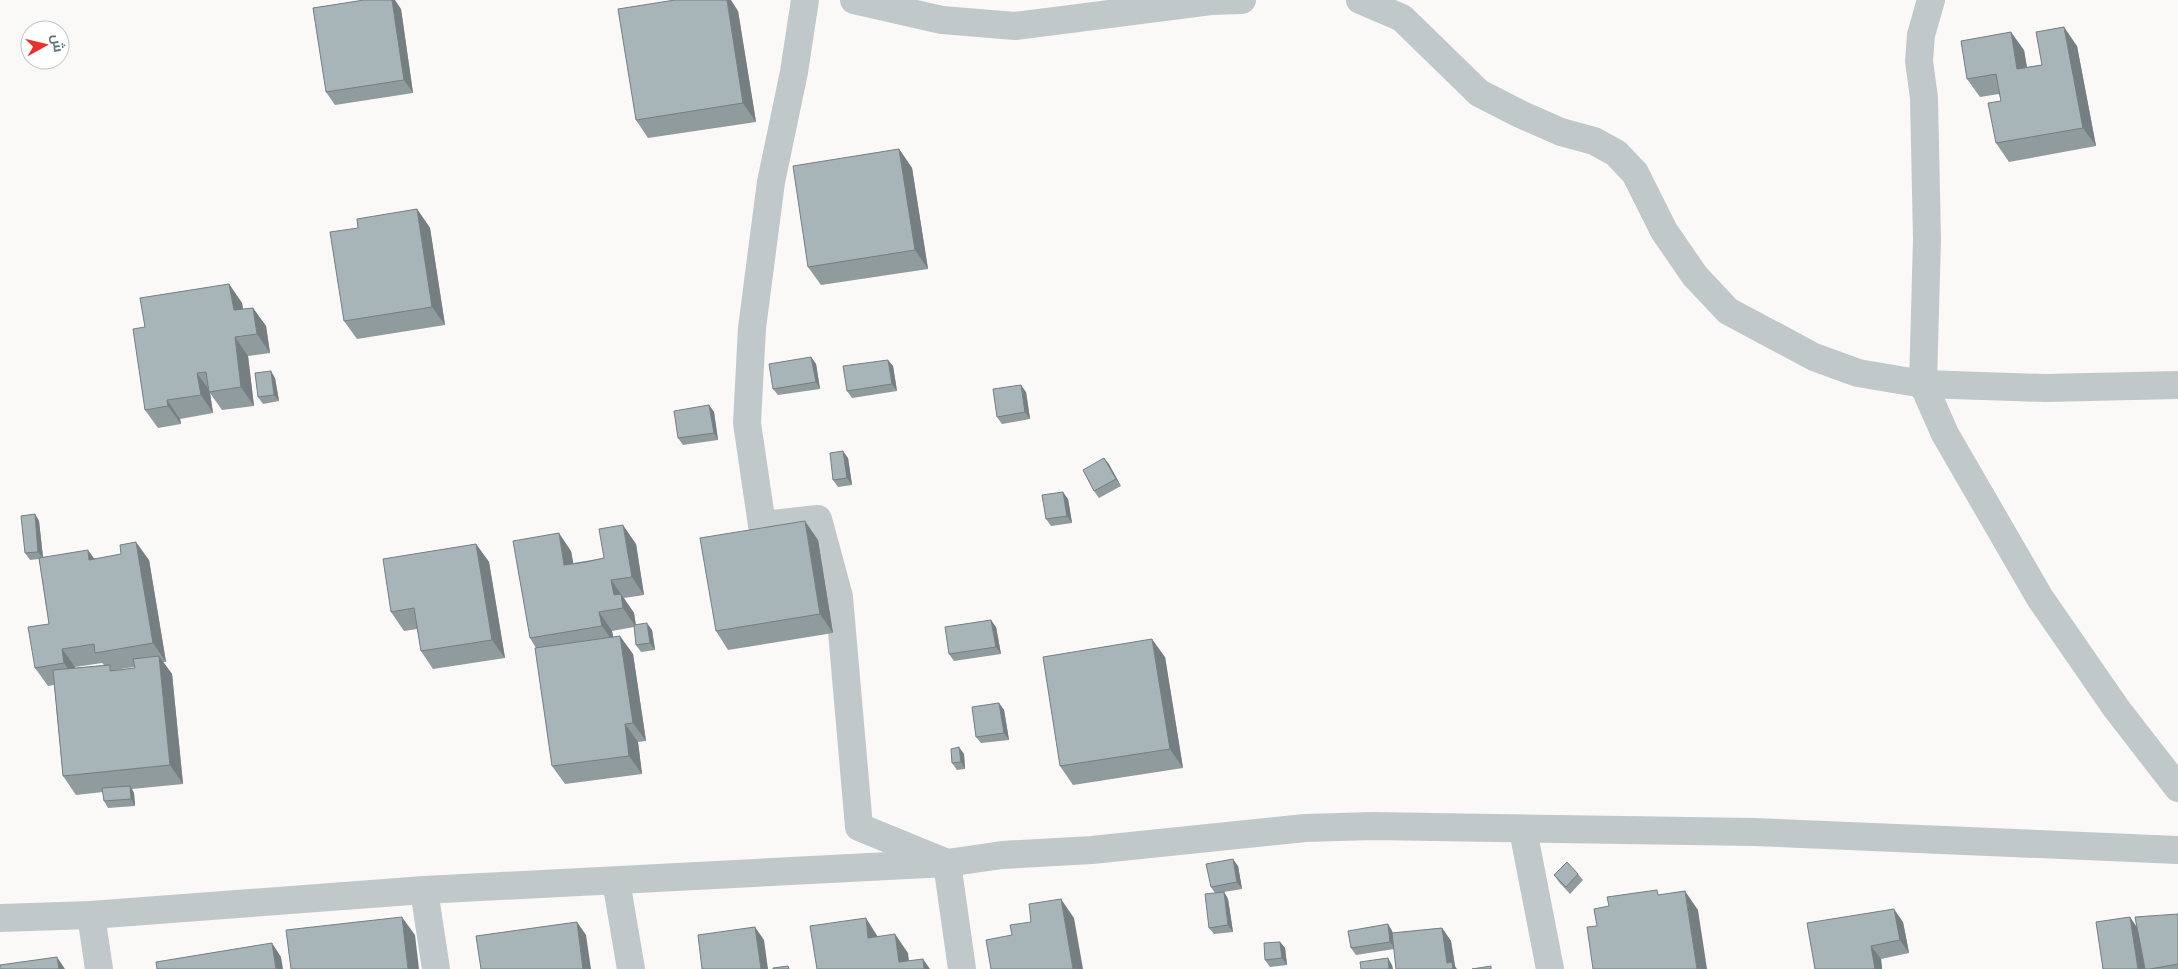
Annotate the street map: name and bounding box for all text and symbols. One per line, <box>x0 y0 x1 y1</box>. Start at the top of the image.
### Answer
north arrow <box>20 20 70 70</box>
text: ش <box>48 33 68 53</box>

